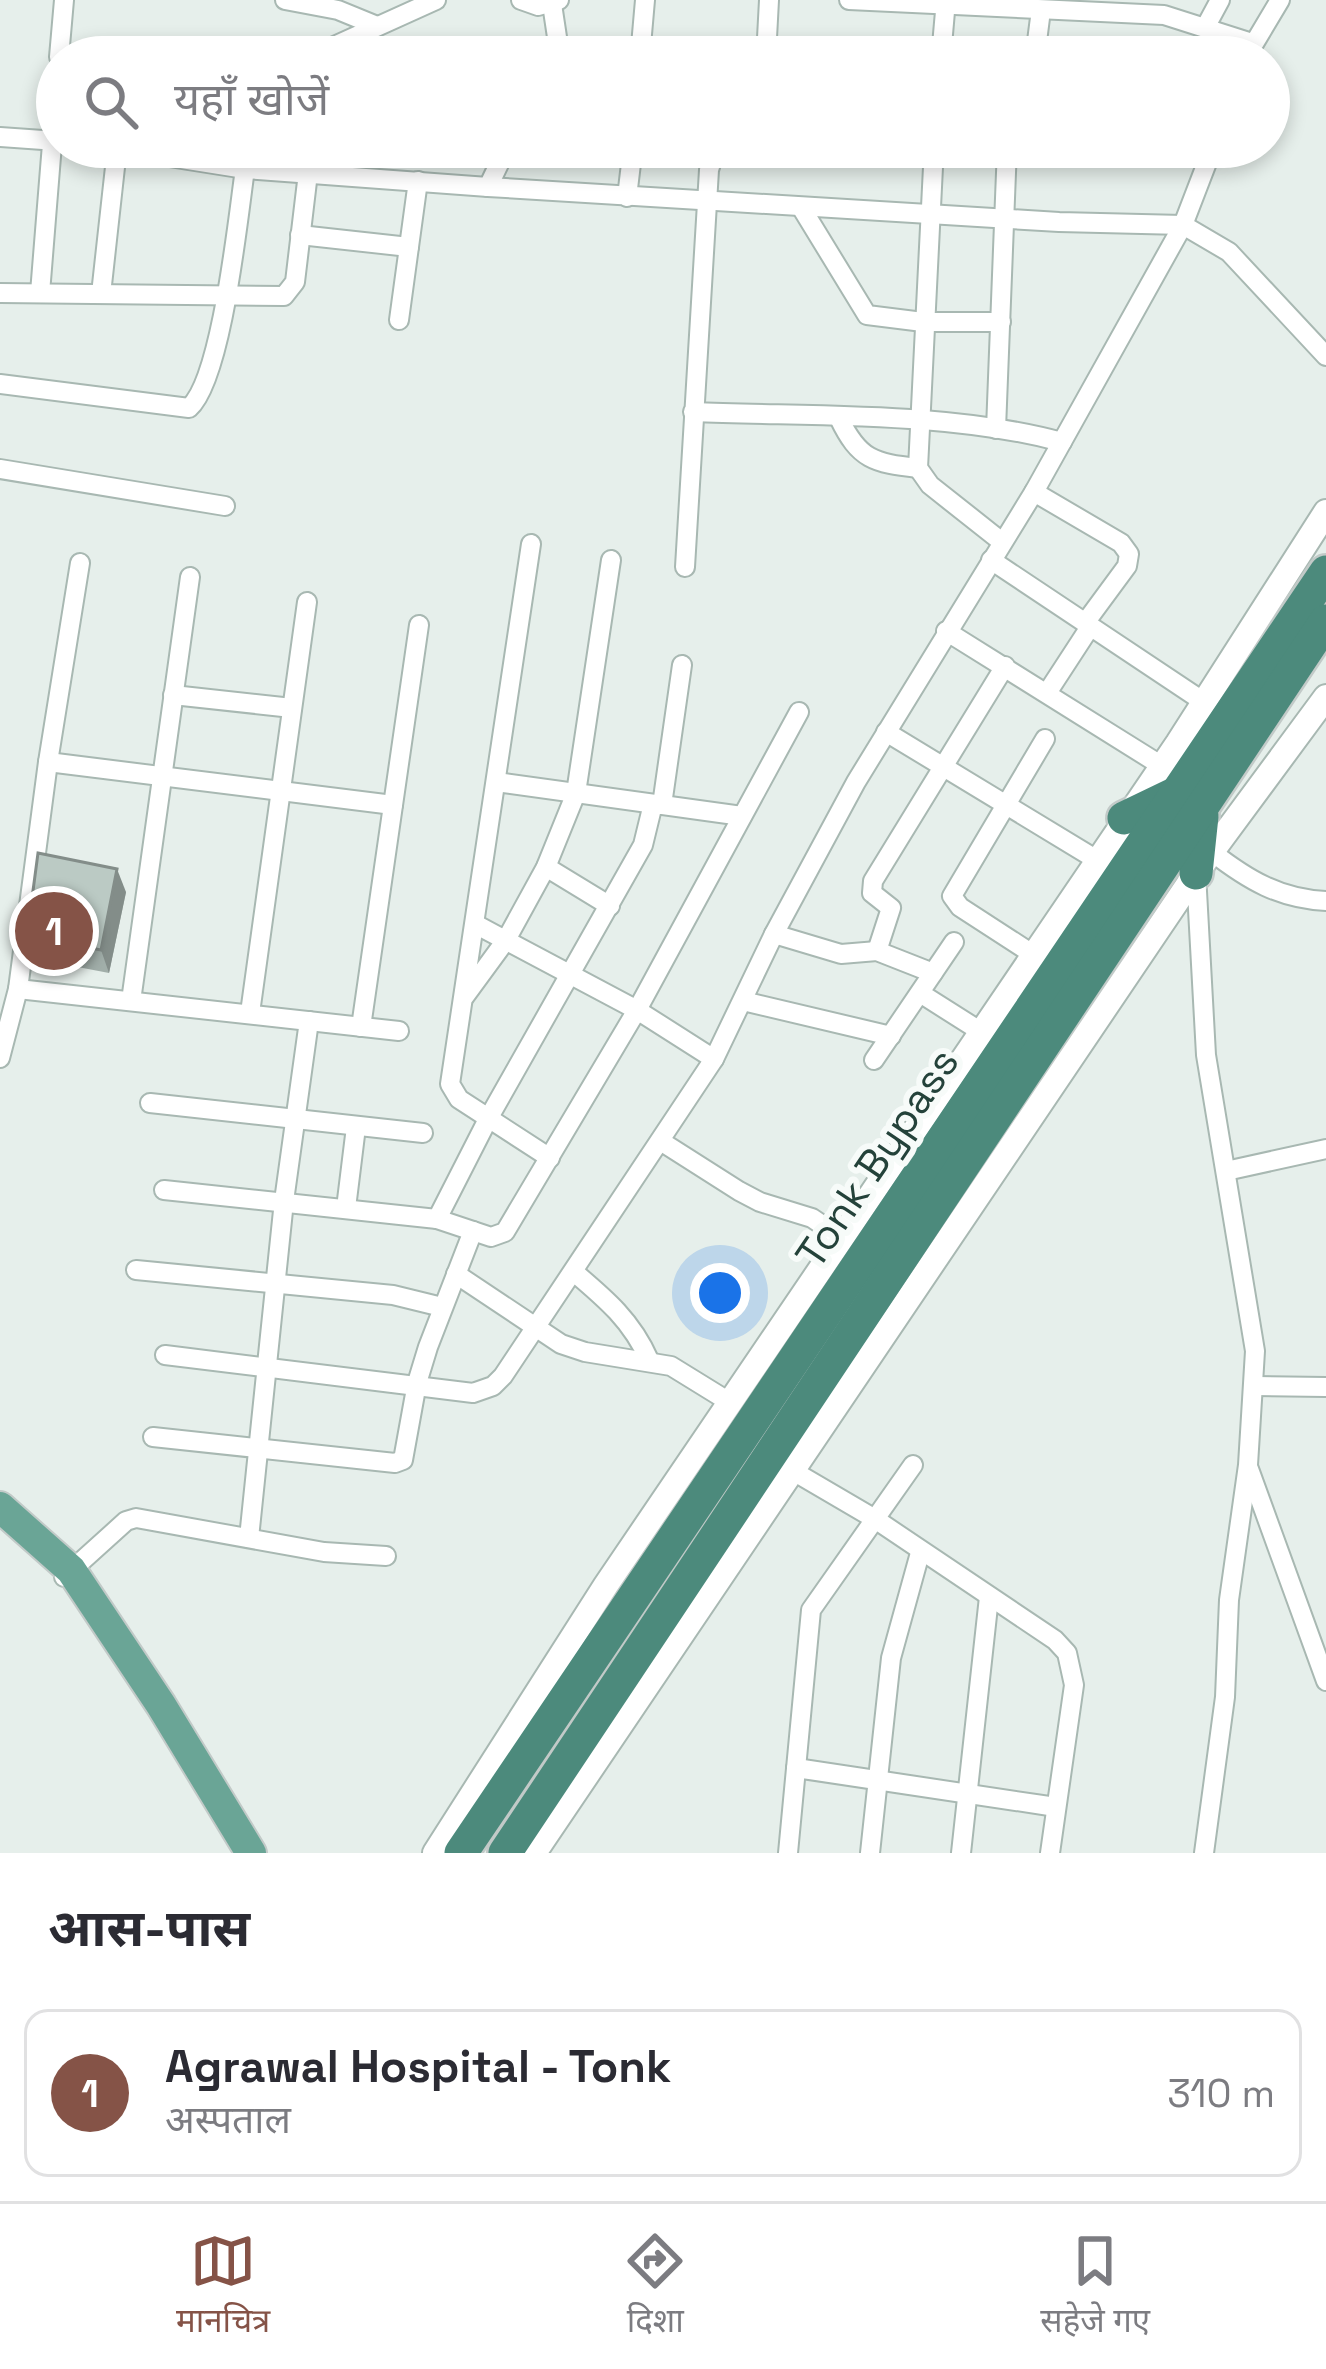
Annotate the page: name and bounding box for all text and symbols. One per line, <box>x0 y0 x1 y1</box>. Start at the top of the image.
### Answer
search box <box>36 36 1290 168</box>
icon: search <box>78 69 144 135</box>
text: यहाँ खोजें <box>174 71 329 128</box>
pin: 1 <box>15 886 93 976</box>
street label: Tonk Bypass <box>784 1038 970 1278</box>
your location <box>690 1263 750 1323</box>
text: आस-पास <box>48 1896 250 1961</box>
text: Agrawal Hospital - Tonk <box>165 2038 671 2095</box>
text: 1 <box>81 2069 99 2118</box>
text: 310 m <box>1167 2069 1275 2118</box>
text: अस्पताल <box>165 2095 291 2144</box>
tab: मानचित्र <box>176 2228 270 2345</box>
tab: दिशा <box>622 2228 688 2345</box>
tab: सहेजे गए <box>1040 2228 1150 2345</box>

